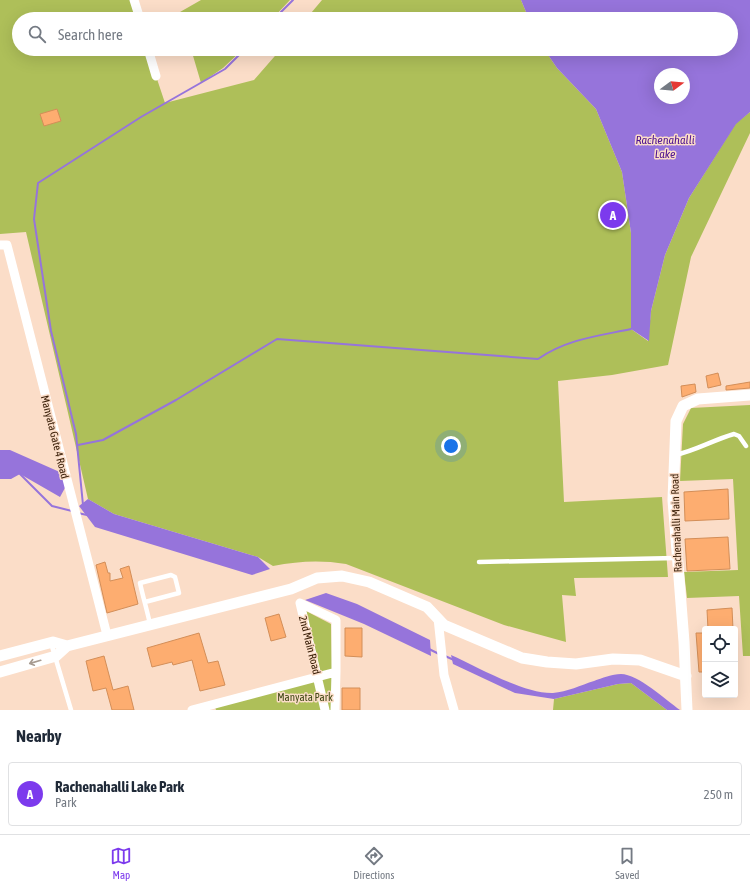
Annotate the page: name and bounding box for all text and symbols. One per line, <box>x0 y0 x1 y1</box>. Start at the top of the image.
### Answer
search box <box>12 12 738 56</box>
icon: search <box>26 23 48 45</box>
text: Search here <box>58 26 123 43</box>
north arrow <box>654 68 690 104</box>
water label: Rachenahalli Lake <box>635 133 695 161</box>
pin: A <box>600 200 626 230</box>
street label: Manyata Gate 4 Road <box>39 394 71 480</box>
your location <box>441 436 461 456</box>
street label: Rachenahalli Main Road <box>668 474 684 572</box>
street label: 2nd Main Road <box>297 614 323 676</box>
map controls <box>702 626 738 698</box>
button: locate <box>702 626 738 662</box>
one-way arrow <box>29 659 42 666</box>
button: layers <box>702 662 738 698</box>
park label: Manyata Park <box>277 691 333 703</box>
text: Nearby <box>16 726 62 746</box>
text: Rachenahalli Lake Park <box>55 778 184 795</box>
text: A <box>27 787 33 802</box>
text: 250 m <box>704 787 733 802</box>
text: Park <box>55 795 77 810</box>
tab: Map <box>110 845 132 881</box>
tab: Directions <box>353 845 394 881</box>
tab: Saved <box>615 845 640 881</box>

